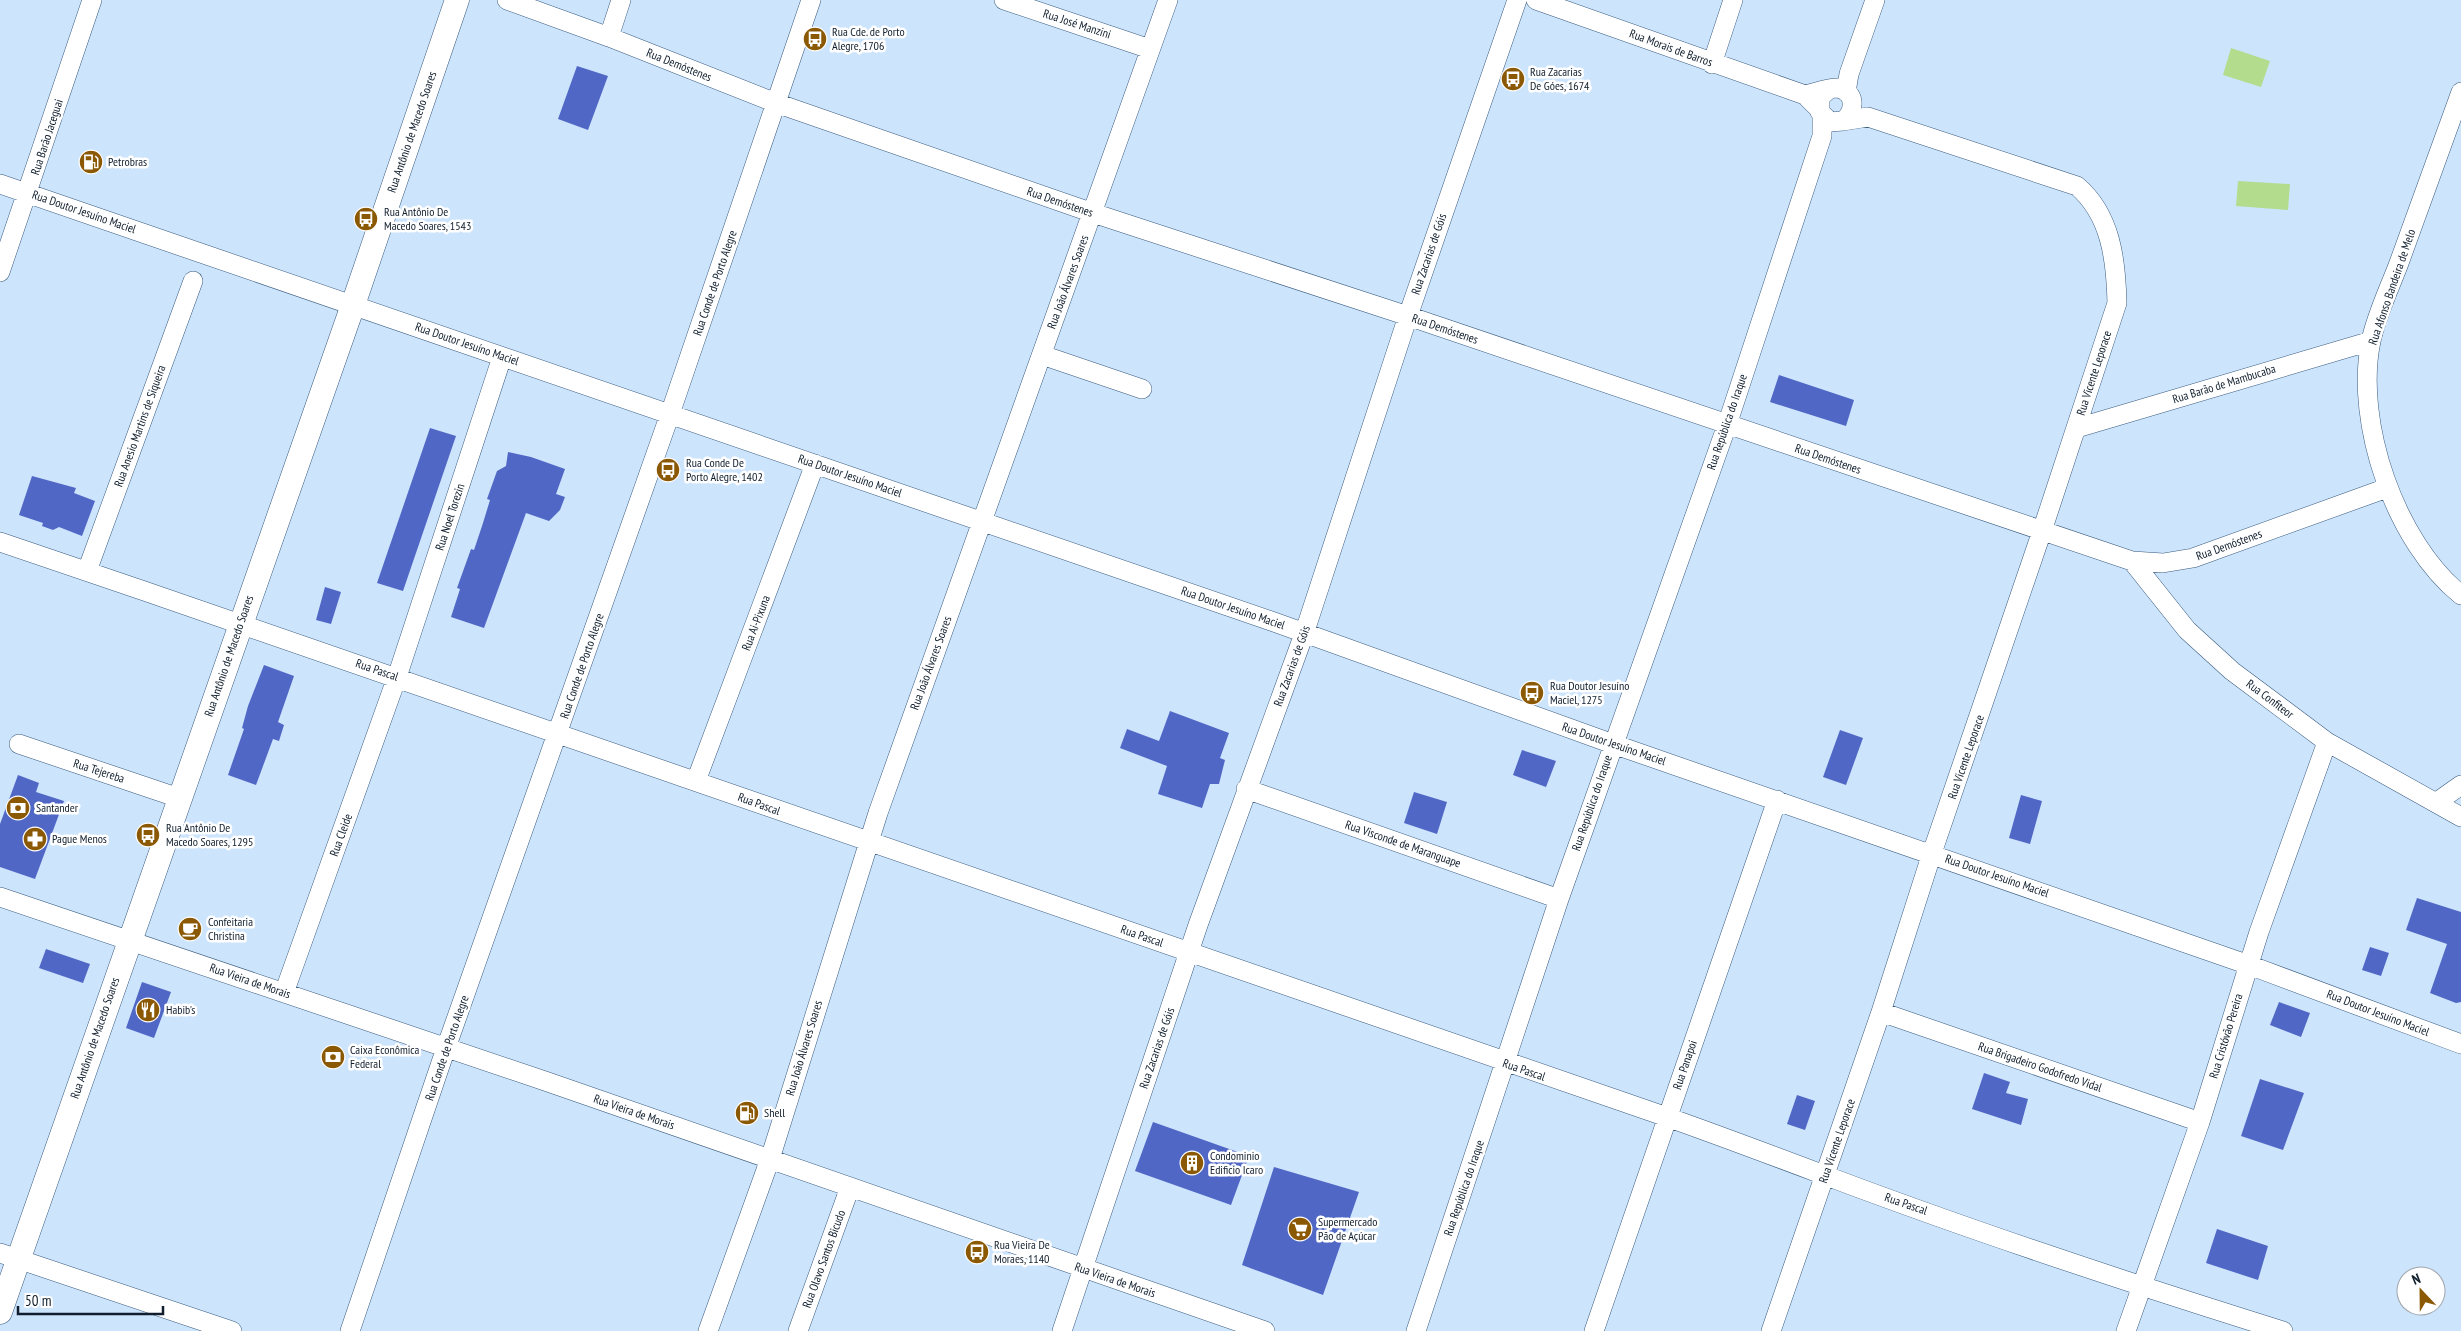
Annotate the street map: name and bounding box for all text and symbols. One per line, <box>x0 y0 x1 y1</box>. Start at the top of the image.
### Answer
street label: Rua José Manzini <box>1041 6 1113 42</box>
place label: Rua Cde. de Porto Alegre, 1706 <box>832 24 905 53</box>
bus stop icon: Rua Cde. de Porto Alegre, 1706 <box>802 26 828 52</box>
street label: Rua Morais de Barros <box>1628 26 1715 70</box>
street label: Rua Demóstenes <box>644 45 714 84</box>
place label: Rua Zacarias De Góes, 1674 <box>1530 64 1590 93</box>
bus stop icon: Rua Zacarias De Góes, 1674 <box>1500 66 1526 92</box>
street label: Rua Antônio de Macedo Soares <box>384 69 439 195</box>
street label: Rua Barão Jaceguai <box>27 97 66 177</box>
fuel station icon: Petrobras <box>78 149 104 175</box>
place label: Petrobras <box>108 154 147 169</box>
street label: Rua Demóstenes <box>1025 183 1095 220</box>
street label: Rua Doutor Jesuíno Maciel <box>30 187 138 236</box>
place label: Rua Antônio De Macedo Soares, 1543 <box>384 204 471 233</box>
bus stop icon: Rua Antônio De Macedo Soares, 1543 <box>353 206 379 232</box>
street label: Rua Zacarias de Góis <box>1408 211 1449 296</box>
street label: Rua Afonso Bandeira de Melo <box>2365 227 2418 347</box>
street label: Rua Conde de Porto Alegre <box>689 228 740 338</box>
street label: Rua João Álvares Soares <box>1044 233 1091 331</box>
street label: Rua Demóstenes <box>1410 310 1480 347</box>
street label: Rua Doutor Jesuíno Maciel <box>413 319 521 368</box>
street label: Rua Vicente Leporace <box>2073 329 2114 417</box>
street label: Rua Barão de Mambucaba <box>2170 361 2277 406</box>
street label: Rua Anesio Martins de Siqueira <box>110 363 169 489</box>
street label: Rua República do Iraque <box>1703 372 1750 472</box>
street label: Rua Demóstenes <box>1793 440 1863 477</box>
street label: Rua Doutor Jesuíno Maciel <box>796 451 904 500</box>
place label: Rua Conde De Porto Alegre, 1402 <box>686 455 763 484</box>
bus stop icon: Rua Conde De Porto Alegre, 1402 <box>655 457 681 483</box>
street label: Rua Noel Torezin <box>432 481 467 552</box>
street label: Rua Demóstenes <box>2194 526 2264 563</box>
street label: Rua Doutor Jesuíno Maciel <box>1179 583 1287 632</box>
street label: Rua Antônio de Macedo Soares <box>201 593 256 719</box>
street label: Rua Ai-Pixuna <box>738 593 773 653</box>
street label: Rua Conde de Porto Alegre <box>556 611 607 721</box>
street label: Rua João Álvares Soares <box>907 614 954 712</box>
street label: Rua Zacarias de Góis <box>1270 623 1313 708</box>
street label: Rua Pascal <box>354 655 401 684</box>
street label: Rua Confiteor <box>2244 676 2298 722</box>
place label: Rua Doutor Jesuíno Maciel, 1275 <box>1550 678 1629 707</box>
bus stop icon: Rua Doutor Jesuíno Maciel, 1275 <box>1519 680 1545 706</box>
street label: Rua Vicente Leporace <box>1944 713 1987 801</box>
street label: Rua Doutor Jesuíno Maciel <box>1560 719 1668 768</box>
street label: Rua República do Iraque <box>1568 753 1615 853</box>
street label: Rua Tejereba <box>72 755 127 786</box>
street label: Rua Pascal <box>736 789 783 818</box>
bank icon: Santander <box>5 795 31 821</box>
place label: Santander <box>36 800 79 815</box>
street label: Rua Cleide <box>326 811 355 858</box>
street label: Rua Visconde de Maranguape <box>1343 817 1463 870</box>
place label: Rua Antônio De Macedo Soares, 1295 <box>166 820 253 849</box>
bus stop icon: Rua Antônio De Macedo Soares, 1295 <box>135 822 161 848</box>
pharmacy icon: Pague Menos <box>22 826 48 852</box>
place label: Pague Menos <box>52 831 107 846</box>
street label: Rua Doutor Jesuíno Maciel <box>1943 851 2051 900</box>
place label: Confeitaria Christina <box>208 914 253 943</box>
cafe icon: Confeitaria Christina <box>177 916 203 942</box>
street label: Rua Pascal <box>1119 921 1166 950</box>
street label: Rua Vieira de Morais <box>208 960 293 1001</box>
street label: Rua Antônio de Macedo Soares <box>67 975 122 1101</box>
street label: Rua Doutor Jesuíno Maciel <box>2325 986 2432 1039</box>
street label: Rua Cristóvão Pereira <box>2205 991 2246 1080</box>
street label: Rua Conde de Porto Alegre <box>421 993 472 1103</box>
restaurant icon: Habib's <box>135 997 161 1023</box>
street label: Rua João Álvares Soares <box>782 998 825 1097</box>
place label: Habib's <box>166 1002 195 1017</box>
street label: Rua Zacarias de Góis <box>1136 1005 1177 1090</box>
street label: Rua Panapoi <box>1669 1038 1700 1092</box>
street label: Rua Brigadeiro Godofredo Vidal <box>1976 1038 2104 1095</box>
place label: Caixa Econômica Federal <box>350 1042 420 1071</box>
bank icon: Caixa Econômica Federal <box>320 1044 346 1070</box>
street label: Rua Pascal <box>1501 1055 1548 1084</box>
street label: Rua Vieira de Morais <box>592 1091 677 1132</box>
street label: Rua Vicente Leporace <box>1815 1097 1858 1185</box>
fuel station icon: Shell <box>734 1100 760 1126</box>
place label: Shell <box>764 1105 785 1120</box>
street label: Rua República do Iraque <box>1440 1138 1487 1238</box>
place label: Condominio Edificio Icaro <box>1210 1148 1263 1177</box>
building icon: Condominio Edificio Icaro <box>1179 1150 1205 1176</box>
street label: Rua Pascal <box>1883 1189 1930 1218</box>
street label: Rua Olavo Santos Bicudo <box>799 1208 848 1310</box>
place label: Supermercado Pão de Açúcar <box>1318 1214 1377 1243</box>
supermarket icon: Supermercado Pão de Açúcar <box>1287 1216 1313 1242</box>
place label: Rua Vieira De Moraes, 1140 <box>994 1237 1050 1266</box>
bus stop icon: Rua Vieira De Moraes, 1140 <box>964 1239 990 1265</box>
street label: Rua Vieira de Morais <box>1073 1259 1158 1300</box>
north arrow <box>2396 1266 2446 1316</box>
text: N <box>2409 1269 2423 1289</box>
scale bar <box>18 1284 162 1316</box>
text: 50 m <box>25 1291 51 1310</box>

